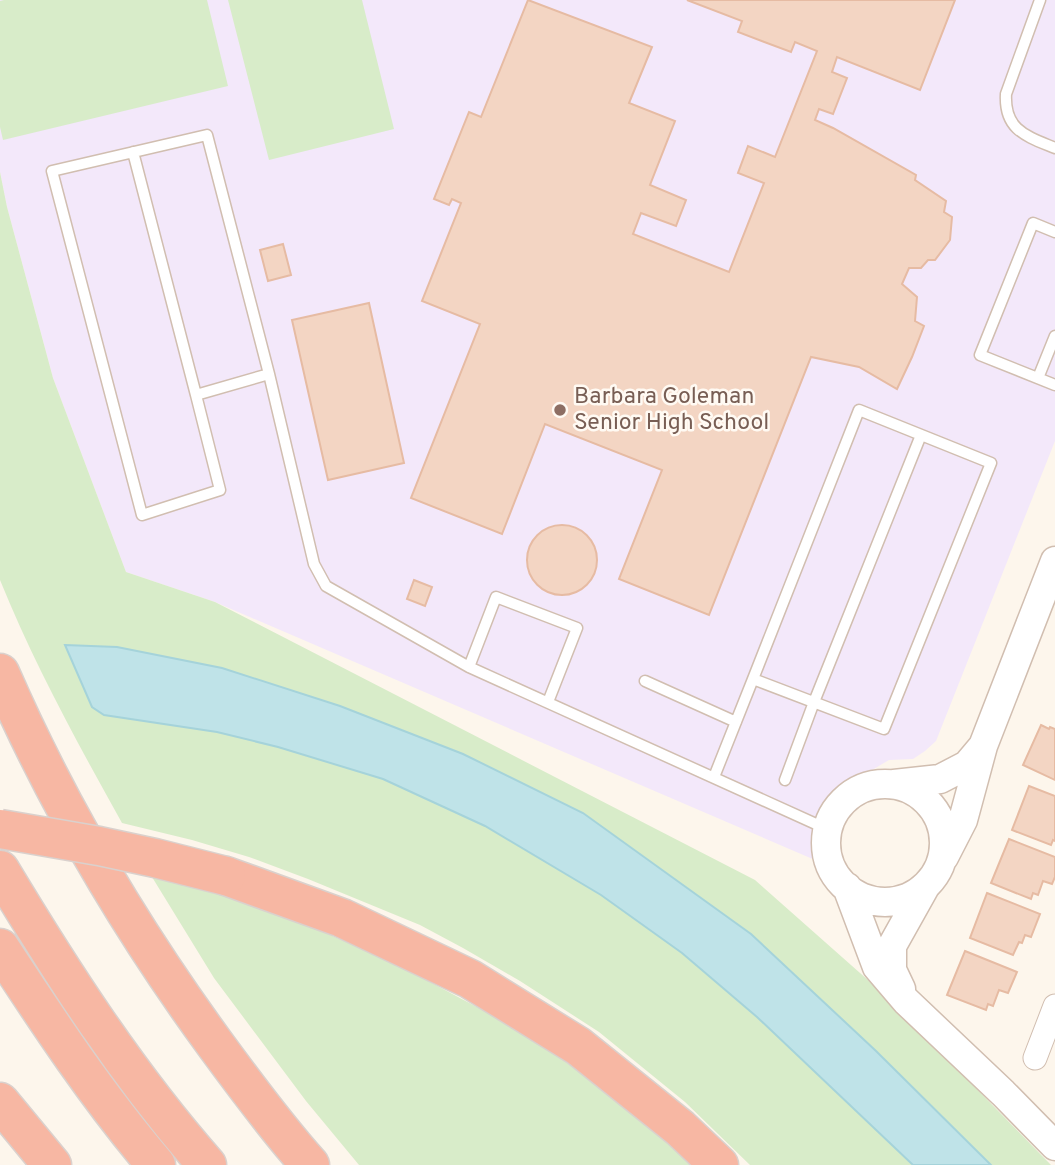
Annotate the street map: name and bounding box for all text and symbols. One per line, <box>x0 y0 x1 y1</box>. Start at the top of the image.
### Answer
place label: Barbara Goleman Senior High School <box>574 383 769 438</box>
marker: Barbara Goleman Senior High School <box>552 402 568 418</box>

